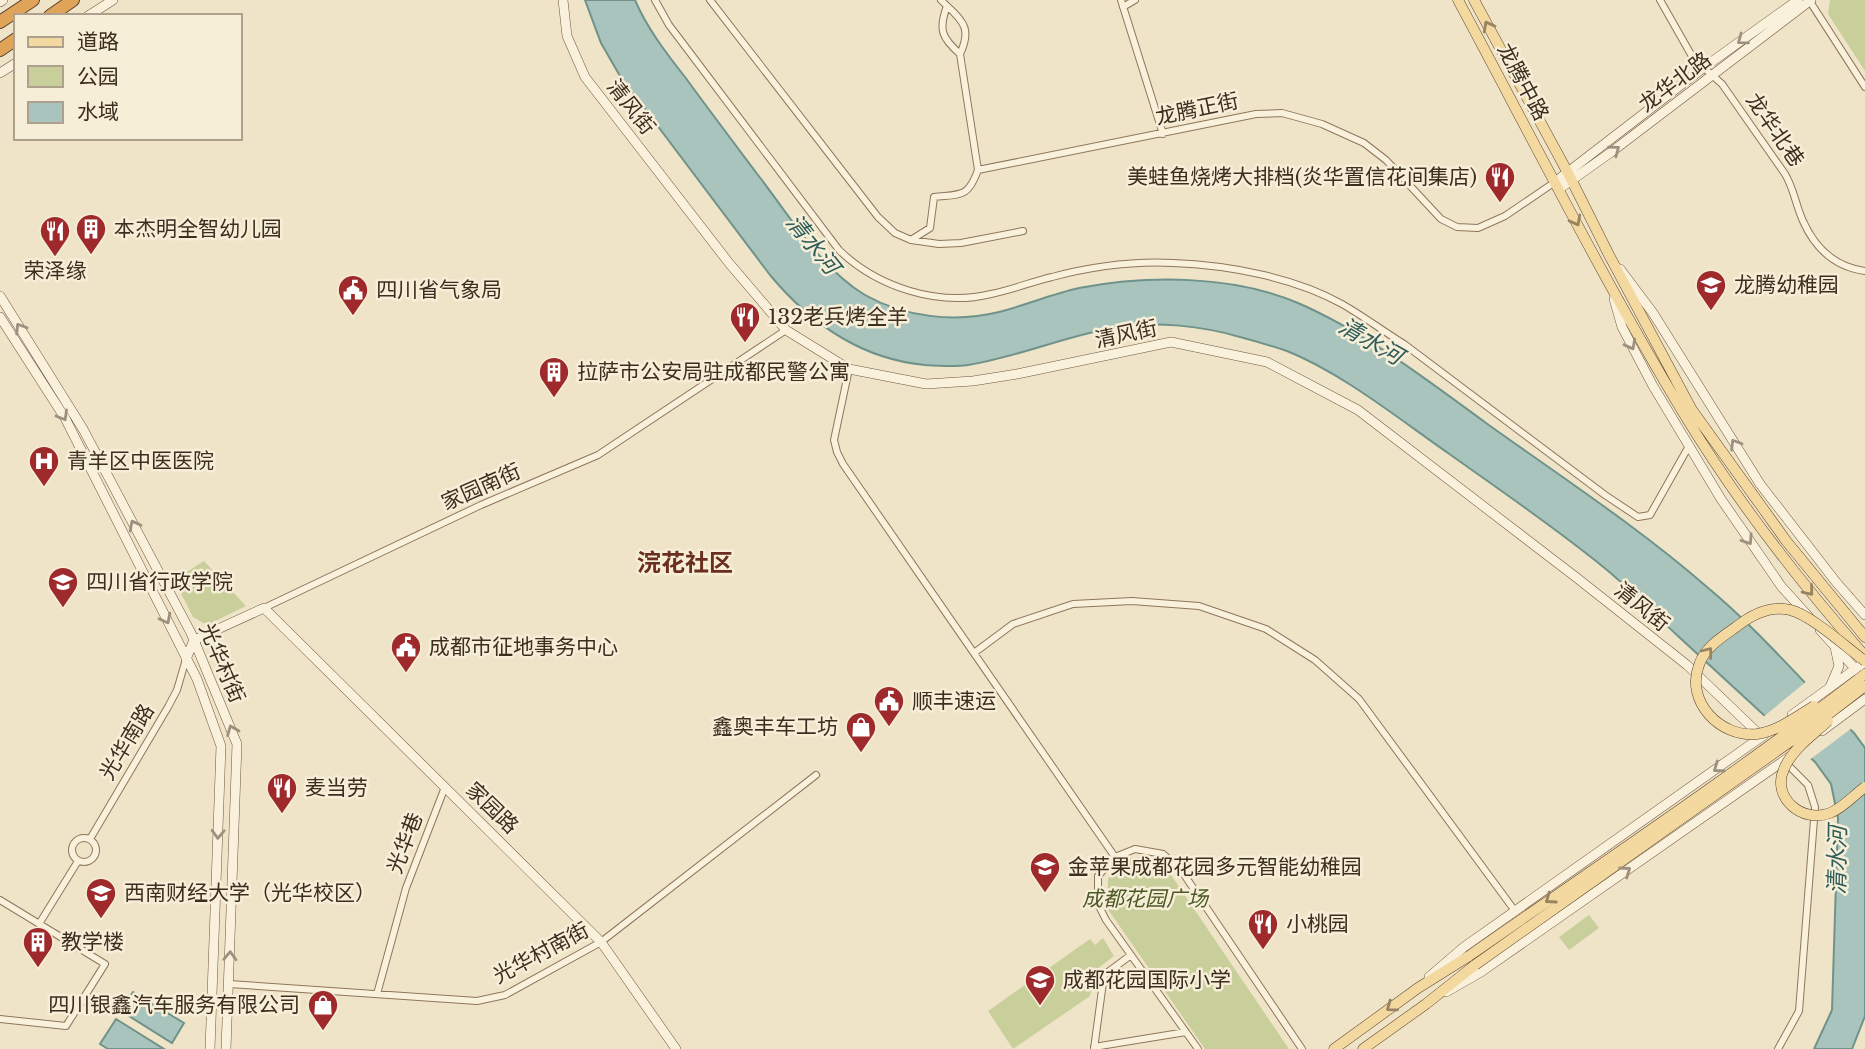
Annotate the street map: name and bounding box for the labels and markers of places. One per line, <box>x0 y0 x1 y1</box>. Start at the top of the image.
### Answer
restaurant icon: 美蛙鱼烧烤大排档(炎华置信花间集店) <box>1483 160 1517 204</box>
place label: 美蛙鱼烧烤大排档(炎华置信花间集店) <box>1127 164 1477 190</box>
building icon: 本杰明全智幼儿园 <box>74 212 108 256</box>
restaurant icon: 荣泽缘 <box>38 214 72 258</box>
place label: 本杰明全智幼儿园 <box>114 216 282 242</box>
place label: 荣泽缘 <box>24 258 87 284</box>
school or university icon: 龙腾幼稚园 <box>1694 268 1728 312</box>
place label: 龙腾幼稚园 <box>1734 272 1839 298</box>
public building icon: 四川省气象局 <box>336 273 370 317</box>
place label: 四川省气象局 <box>376 277 502 303</box>
restaurant icon: 132老兵烤全羊 <box>728 300 762 344</box>
place label: 132老兵烤全羊 <box>768 304 908 330</box>
building icon: 拉萨市公安局驻成都民警公寓 <box>537 355 571 399</box>
place label: 拉萨市公安局驻成都民警公寓 <box>577 359 850 385</box>
hospital icon: 青羊区中医医院 <box>27 444 61 488</box>
place label: 青羊区中医医院 <box>67 448 214 474</box>
school or university icon: 四川省行政学院 <box>46 565 80 609</box>
place label: 四川省行政学院 <box>86 569 233 595</box>
public building icon: 成都市征地事务中心 <box>389 630 423 674</box>
place label: 成都市征地事务中心 <box>429 634 618 660</box>
public building icon: 顺丰速运 <box>872 684 906 728</box>
place label: 顺丰速运 <box>912 688 996 714</box>
shop icon: 鑫奥丰车工坊 <box>844 710 878 754</box>
place label: 鑫奥丰车工坊 <box>712 714 838 740</box>
restaurant icon: 麦当劳 <box>265 771 299 815</box>
place label: 麦当劳 <box>305 775 368 801</box>
school or university icon: 金苹果成都花园多元智能幼稚园 <box>1028 850 1062 894</box>
place label: 金苹果成都花园多元智能幼稚园 <box>1068 854 1362 880</box>
school or university icon: 西南财经大学（光华校区） <box>84 876 118 920</box>
place label: 西南财经大学（光华校区） <box>124 880 376 906</box>
restaurant icon: 小桃园 <box>1246 907 1280 951</box>
place label: 小桃园 <box>1286 911 1349 937</box>
building icon: 教学楼 <box>21 925 55 969</box>
place label: 教学楼 <box>61 929 124 955</box>
school or university icon: 成都花园国际小学 <box>1023 963 1057 1007</box>
place label: 成都花园国际小学 <box>1063 967 1231 993</box>
shop icon: 四川银鑫汽车服务有限公司 <box>306 988 340 1032</box>
place label: 四川银鑫汽车服务有限公司 <box>48 992 300 1018</box>

